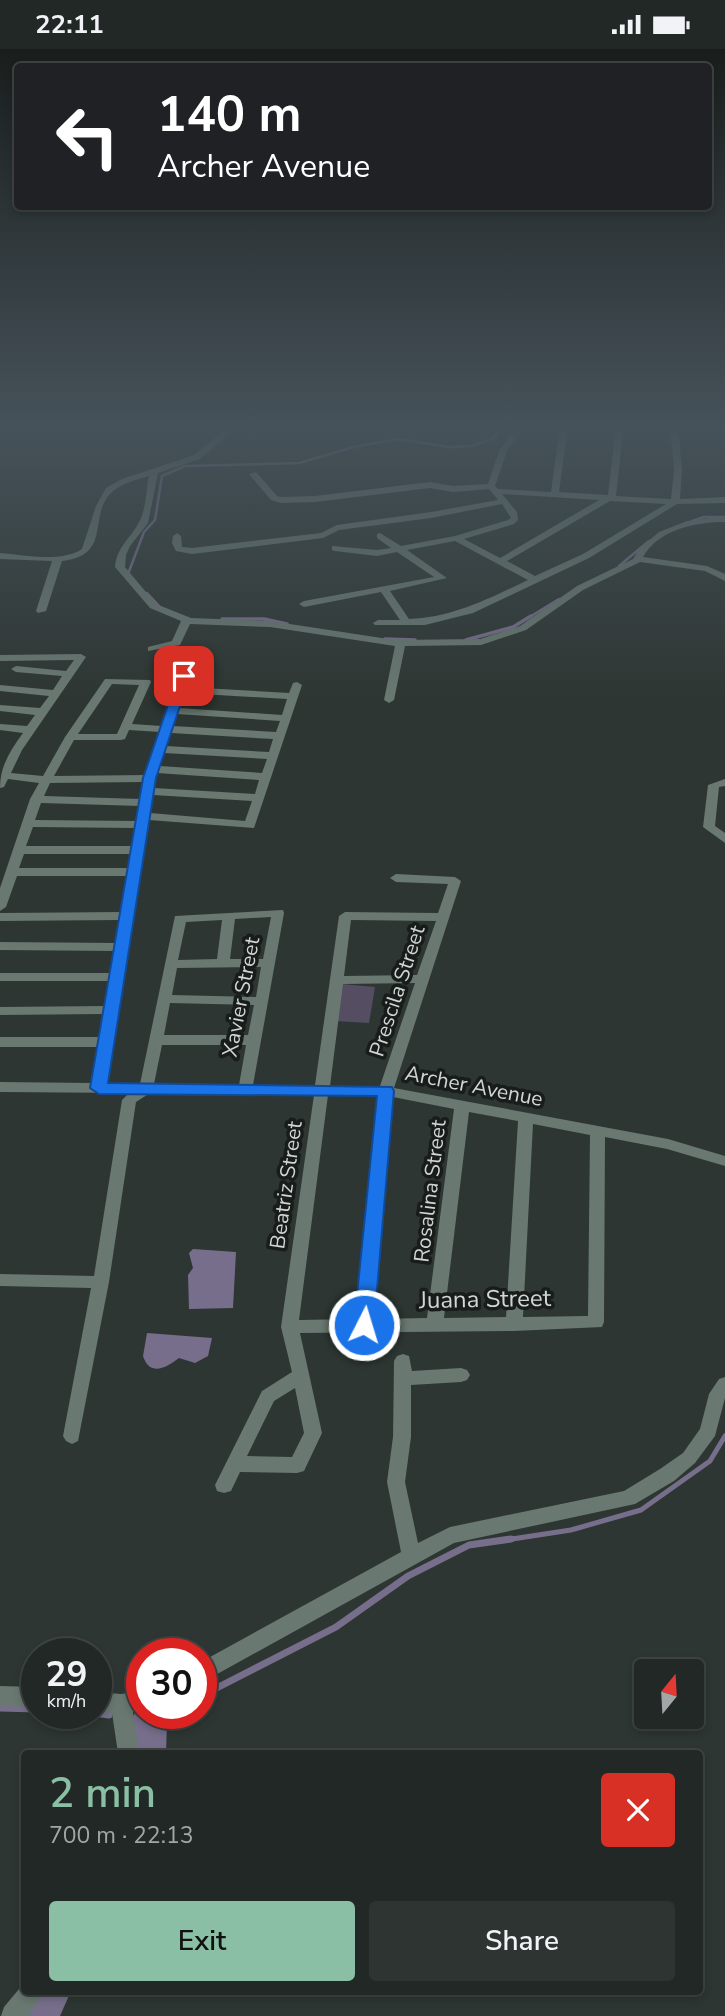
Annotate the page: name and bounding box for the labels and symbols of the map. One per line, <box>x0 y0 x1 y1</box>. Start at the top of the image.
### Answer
pin <box>154 646 214 706</box>
street label: Prescila Street <box>363 921 432 1060</box>
street label: Xavier Street <box>216 934 266 1059</box>
street label: Archer Avenue <box>403 1059 545 1113</box>
street label: Rosalina Street <box>407 1117 453 1264</box>
street label: Beatriz Street <box>263 1119 309 1251</box>
street label: Juana Street <box>418 1282 552 1316</box>
position arrow <box>327 1288 401 1362</box>
speed limit sign: 30 <box>126 1638 217 1729</box>
north arrow <box>634 1659 704 1729</box>

